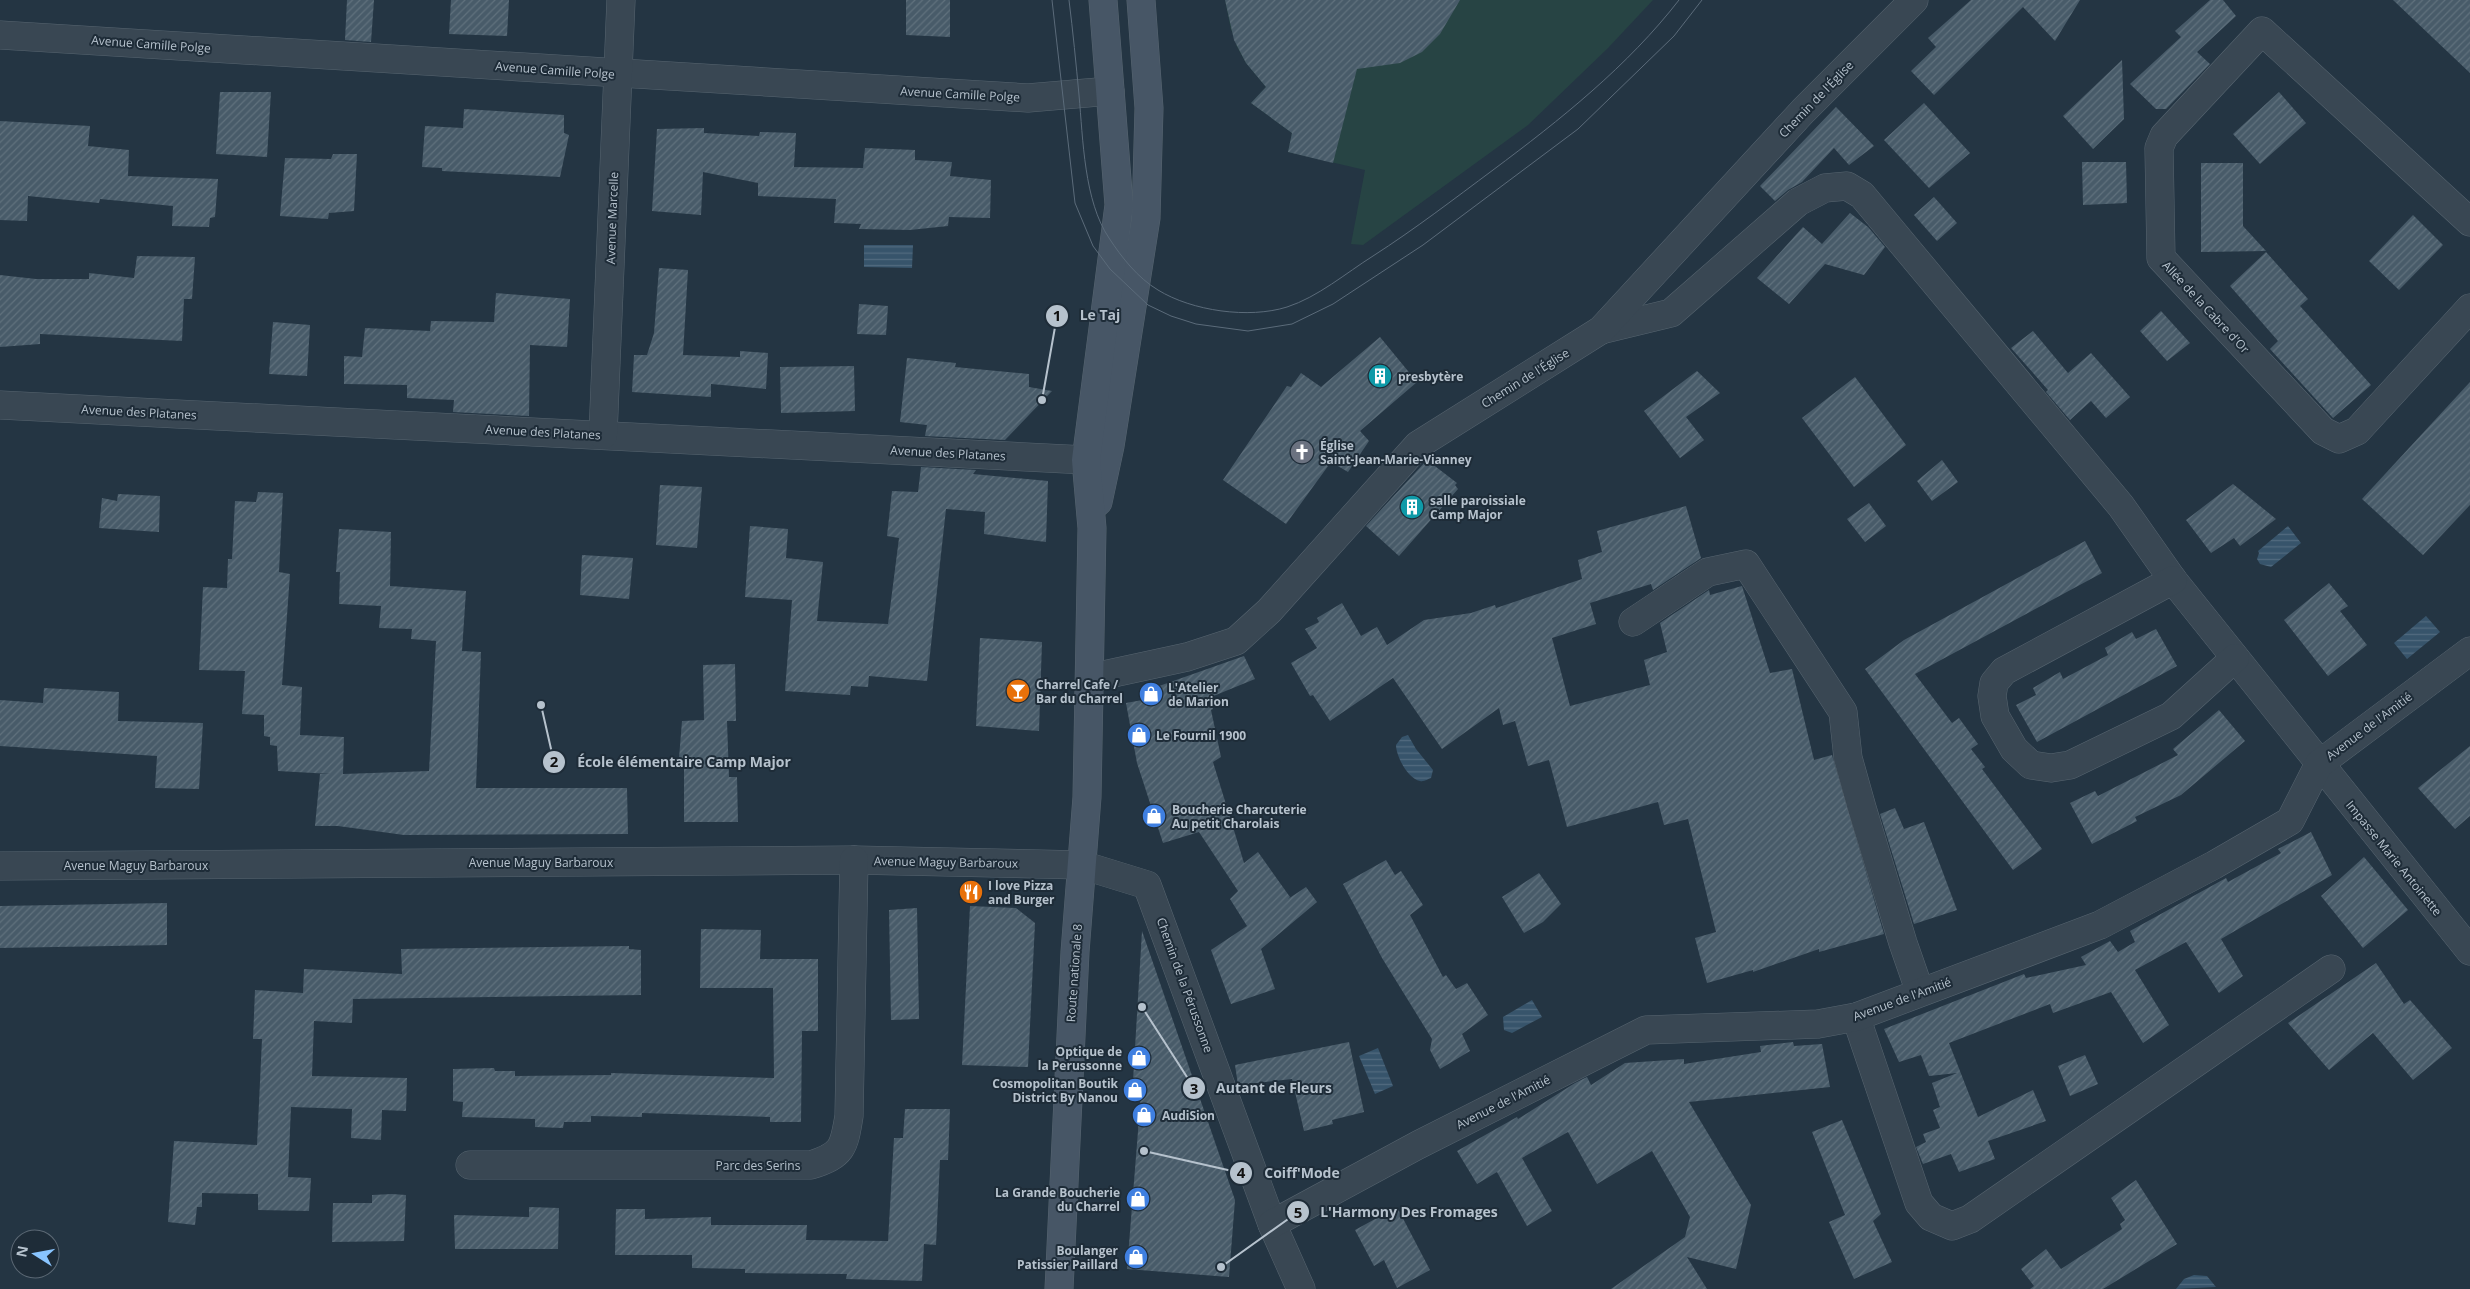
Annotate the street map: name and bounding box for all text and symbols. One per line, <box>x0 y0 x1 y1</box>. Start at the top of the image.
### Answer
street label: Avenue Camille Polge <box>91 31 212 57</box>
street label: Avenue Camille Polge <box>495 57 616 83</box>
street label: Chemin de l'Église <box>1775 57 1857 141</box>
street label: Avenue Camille Polge <box>900 82 1021 106</box>
street label: Avenue Marcelle <box>602 171 622 265</box>
street label: Allée de la Cabre d'Or <box>2159 257 2253 357</box>
callout: Le Taj <box>1045 301 1130 330</box>
text: 1 <box>1053 305 1061 325</box>
text: Le Taj <box>1080 305 1120 324</box>
street label: Chemin de l'Église <box>1478 344 1572 412</box>
building icon: presbytère <box>1367 363 1393 389</box>
place label: presbytère <box>1398 368 1463 385</box>
street label: Avenue des Platanes <box>81 400 197 424</box>
street label: Avenue des Platanes <box>485 420 601 444</box>
place label: Église Saint-Jean-Marie-Vianney <box>1320 437 1472 468</box>
church icon: Église Saint-Jean-Marie-Vianney <box>1289 439 1315 465</box>
street label: Avenue des Platanes <box>890 441 1006 465</box>
place label: salle paroissiale Camp Major <box>1430 492 1526 523</box>
building icon: salle paroissiale Camp Major <box>1399 494 1425 520</box>
place label: Charrel Cafe / Bar du Charrel <box>1036 676 1123 707</box>
bar icon: Charrel Cafe / Bar du Charrel <box>1005 678 1031 704</box>
place label: L'Atelier de Marion <box>1168 679 1229 710</box>
shop icon: L'Atelier de Marion <box>1138 681 1164 707</box>
street label: Avenue de l'Amitié <box>2323 688 2416 764</box>
shop icon: Le Fournil 1900 <box>1126 722 1152 748</box>
place label: Le Fournil 1900 <box>1156 727 1246 744</box>
callout: École élémentaire Camp Major <box>542 748 801 777</box>
text: 2 <box>550 751 559 771</box>
text: École élémentaire Camp Major <box>577 752 791 771</box>
street label: Impasse Marie Antoinette <box>2342 797 2446 919</box>
place label: Boucherie Charcuterie Au petit Charolais <box>1172 801 1307 832</box>
shop icon: Boucherie Charcuterie Au petit Charolais <box>1141 803 1167 829</box>
street label: Avenue Maguy Barbaroux <box>874 852 1019 872</box>
street label: Avenue Maguy Barbaroux <box>469 854 614 871</box>
street label: Avenue Maguy Barbaroux <box>64 857 209 874</box>
place label: I love Pizza and Burger <box>988 877 1055 908</box>
restaurant icon: I love Pizza and Burger <box>958 879 984 905</box>
street label: Chemin de la Pérussonne <box>1153 915 1217 1055</box>
street label: Route nationale 8 <box>1062 923 1086 1023</box>
street label: Avenue de l'Amitié <box>1850 973 1954 1025</box>
place label: Optique de la Perussonne <box>1038 1043 1122 1074</box>
shop icon: Optique de la Perussonne <box>1126 1045 1152 1071</box>
street label: Avenue de l'Amitié <box>1453 1071 1553 1133</box>
callout: Autant de Fleurs <box>1181 1074 1342 1103</box>
place label: Cosmopolitan Boutik District By Nanou <box>992 1075 1119 1106</box>
shop icon: Cosmopolitan Boutik District By Nanou <box>1122 1077 1148 1103</box>
text: 3 <box>1190 1078 1198 1098</box>
text: Autant de Fleurs <box>1216 1078 1332 1097</box>
shop icon: AudiSion <box>1131 1102 1157 1128</box>
place label: AudiSion <box>1162 1107 1215 1124</box>
street label: Parc des Serins <box>716 1157 801 1174</box>
callout: Coiff'Mode <box>1229 1158 1349 1187</box>
text: 4 <box>1237 1162 1246 1182</box>
text: Coiff'Mode <box>1264 1163 1340 1182</box>
place label: La Grande Boucherie du Charrel <box>995 1184 1120 1215</box>
shop icon: La Grande Boucherie du Charrel <box>1125 1186 1151 1212</box>
callout: L'Harmony Des Fromages <box>1285 1198 1508 1227</box>
text: 5 <box>1294 1202 1302 1222</box>
text: L'Harmony Des Fromages <box>1320 1202 1498 1221</box>
north arrow <box>10 1229 60 1279</box>
place label: Boulanger Patissier Paillard <box>1017 1242 1119 1273</box>
text: N <box>11 1244 32 1259</box>
shop icon: Boulanger Patissier Paillard <box>1123 1244 1149 1270</box>

